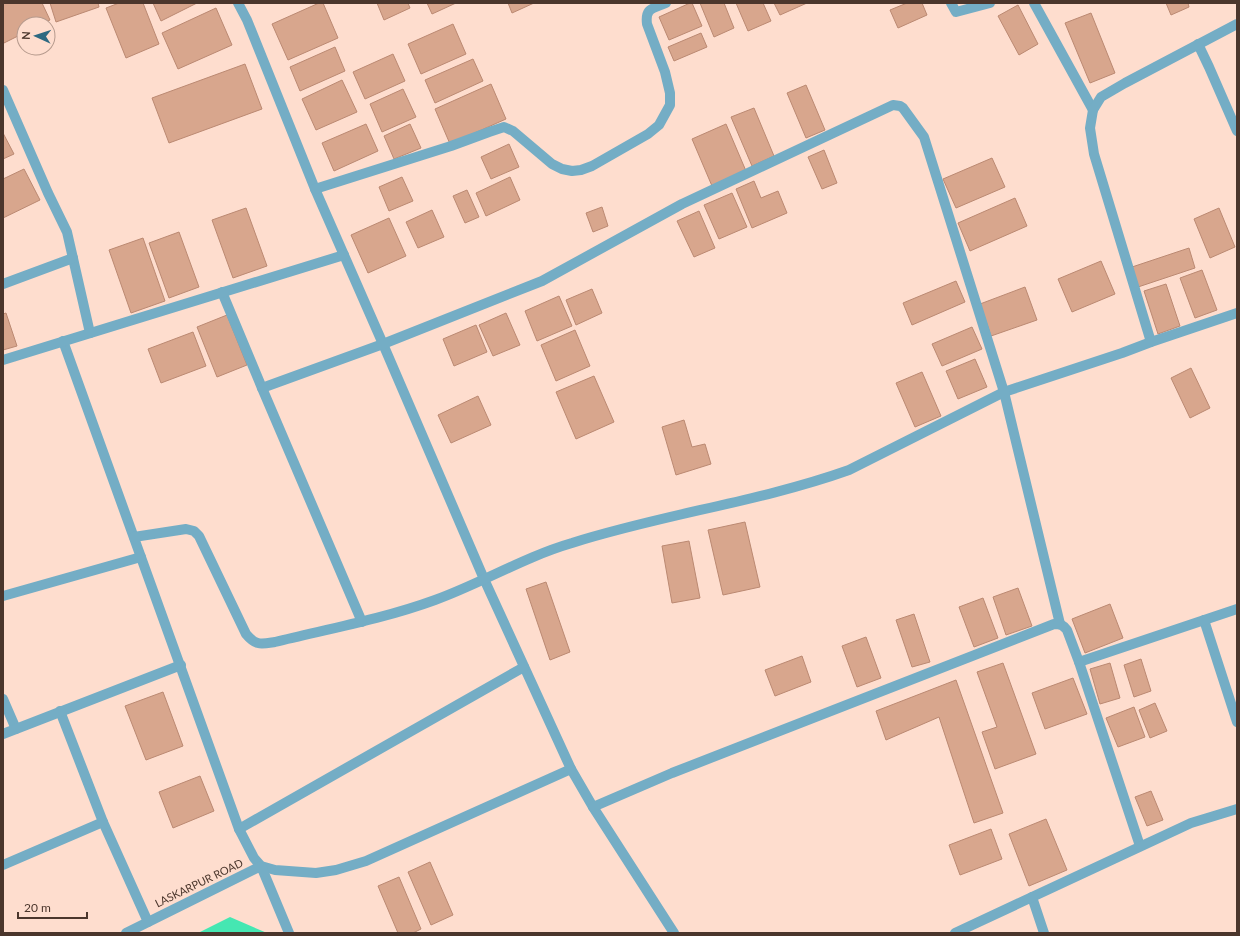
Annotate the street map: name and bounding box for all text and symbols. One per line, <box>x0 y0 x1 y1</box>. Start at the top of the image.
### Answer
north arrow <box>16 16 56 56</box>
text: N <box>19 31 32 40</box>
street label: LASKARPUR ROAD <box>153 856 245 910</box>
scale bar <box>18 894 87 920</box>
text: 20 m <box>24 900 51 915</box>

